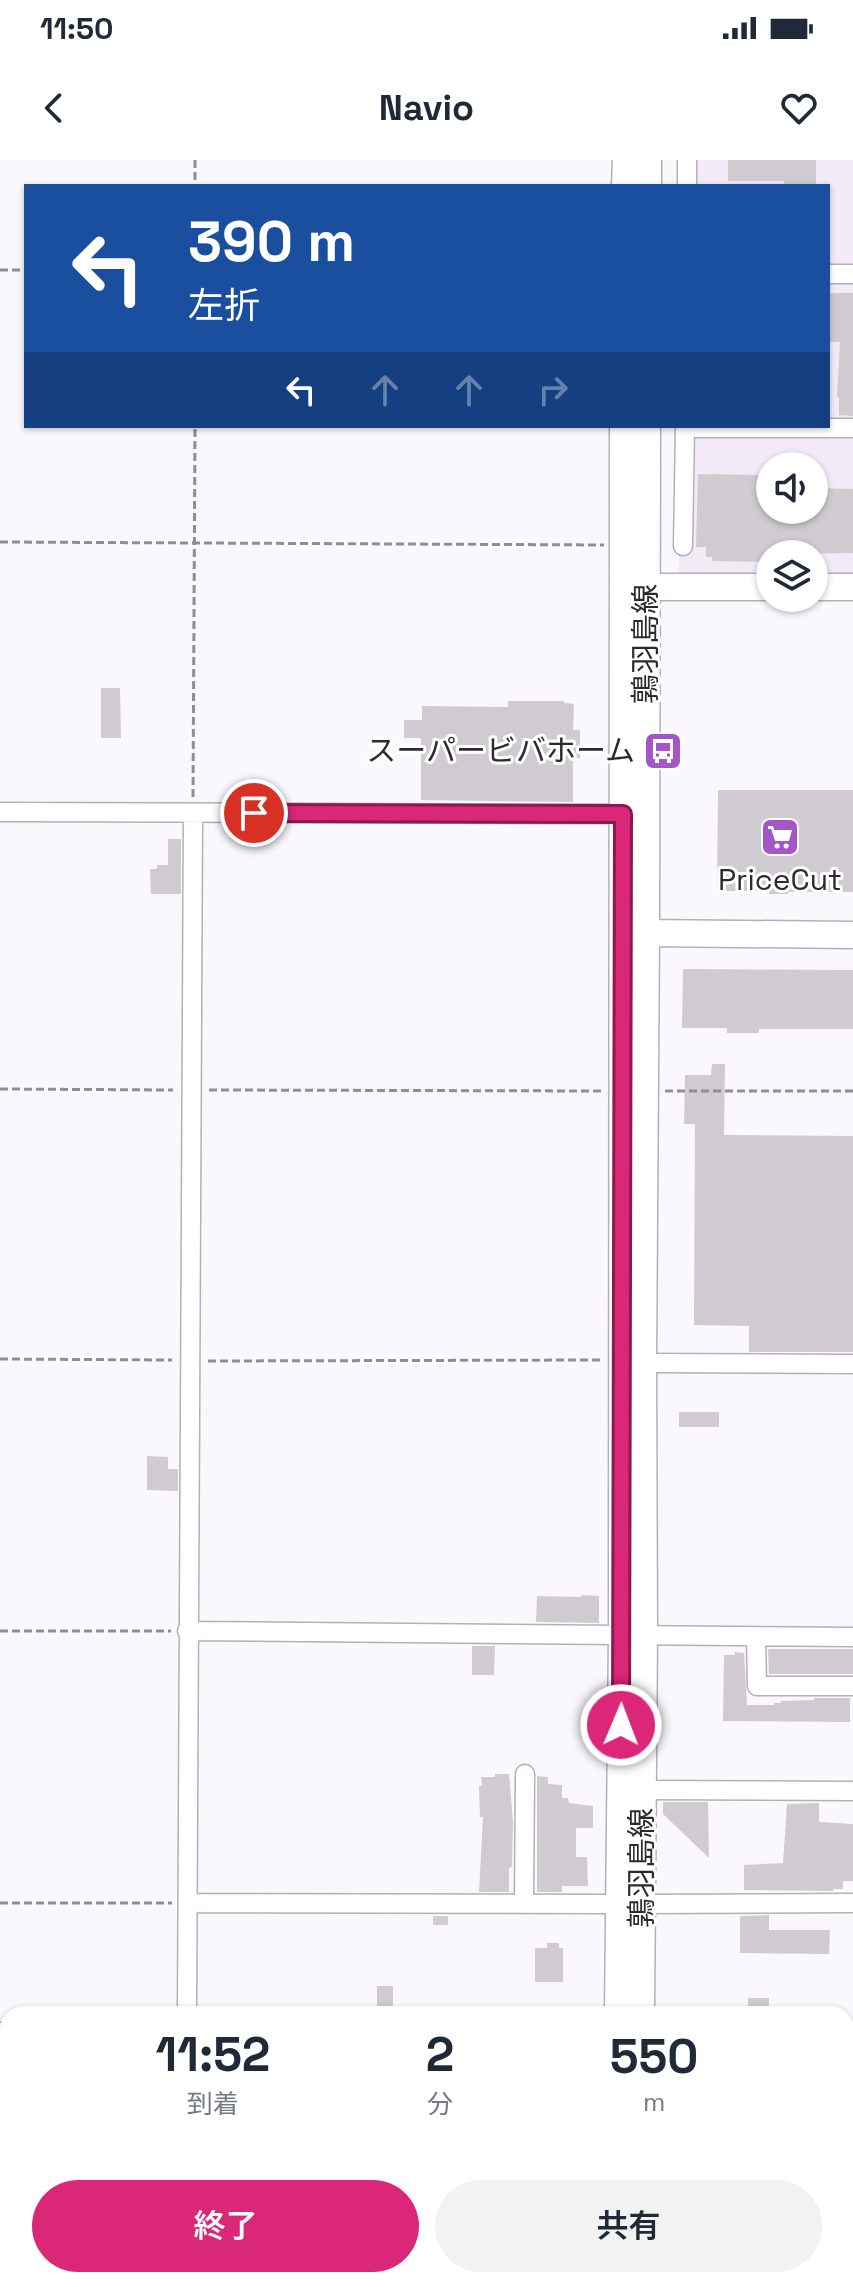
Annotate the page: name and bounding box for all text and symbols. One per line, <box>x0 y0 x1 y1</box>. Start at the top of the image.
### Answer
text: 11:50 <box>40 9 114 48</box>
text: Navio <box>379 85 474 131</box>
icon: back <box>32 86 76 130</box>
icon: heart <box>777 86 821 130</box>
text: 390 m <box>188 206 355 277</box>
icon: left <box>56 216 160 320</box>
text: 左折 <box>188 283 260 329</box>
icon: left <box>279 368 323 412</box>
icon: ahead <box>363 368 407 412</box>
icon: ahead <box>447 368 491 412</box>
icon: right <box>531 368 575 412</box>
map controls <box>756 452 828 612</box>
button: sound <box>756 452 828 524</box>
button: layers <box>756 540 828 612</box>
street label: 鶉羽島線 <box>626 584 665 704</box>
bus stop icon: スーパービバホーム <box>642 730 684 772</box>
place label: スーパービバホーム <box>366 731 635 770</box>
pin <box>220 779 288 847</box>
icon: arrive <box>232 791 276 835</box>
supermarket icon: PriceCut <box>759 816 801 858</box>
place label: PriceCut <box>718 860 842 899</box>
position arrow <box>579 1683 663 1767</box>
street label: 鶉羽島線 <box>622 1808 661 1928</box>
text: 11:52 <box>156 2024 270 2085</box>
text: 2 <box>426 2024 454 2085</box>
text: 550 <box>610 2026 698 2087</box>
text: m <box>643 2085 665 2119</box>
text: 到着 <box>187 2087 239 2121</box>
text: 分 <box>427 2087 453 2121</box>
button: 終了 <box>32 2180 419 2272</box>
button: 共有 <box>435 2180 822 2272</box>

